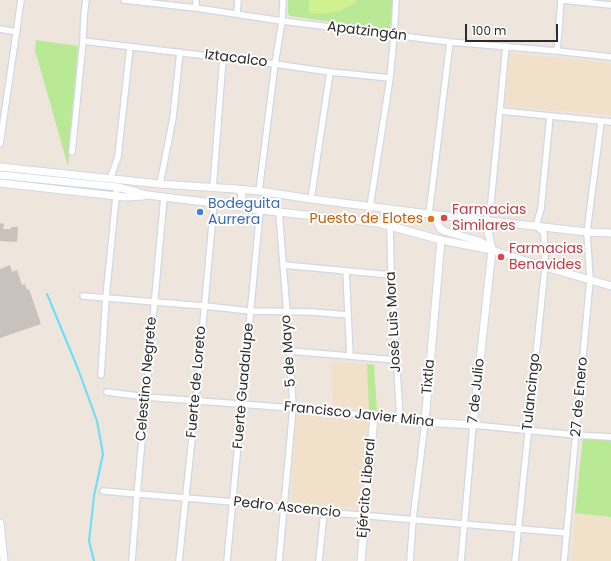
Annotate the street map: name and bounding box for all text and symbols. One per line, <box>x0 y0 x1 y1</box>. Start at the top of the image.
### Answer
scale bar <box>467 16 560 42</box>
street label: Apatzingán <box>326 19 408 45</box>
text: 100 m <box>472 22 506 39</box>
street label: Iztacalco <box>204 47 268 71</box>
place label: Bodeguita Aurrera <box>208 196 280 228</box>
place label: Farmacias Similares <box>452 202 526 234</box>
marker: Bodeguita Aurrera <box>195 207 205 217</box>
place label: Puesto de Elotes <box>310 211 423 227</box>
marker: Farmacias Similares <box>439 213 449 223</box>
marker: Puesto de Elotes <box>426 214 436 224</box>
place label: Farmacias Benavides <box>509 241 583 274</box>
marker: Farmacias Benavides <box>496 252 506 262</box>
street label: José Luis Mora <box>383 271 405 373</box>
street label: 5 de Mayo <box>278 314 300 388</box>
street label: Celestino Negrete <box>133 316 161 442</box>
street label: Fuerte Guadalupe <box>230 322 258 450</box>
street label: Fuerte de Loreto <box>184 325 210 439</box>
street label: Tulancingo <box>520 352 544 432</box>
street label: 27 de Enero <box>568 356 592 438</box>
street label: Tixtla <box>419 358 439 396</box>
street label: 7 de Julio <box>465 358 489 424</box>
street label: Francisco Javier Mina <box>283 399 435 431</box>
street label: Ejército Liberal <box>354 437 380 539</box>
street label: Pedro Ascencio <box>232 494 342 522</box>

